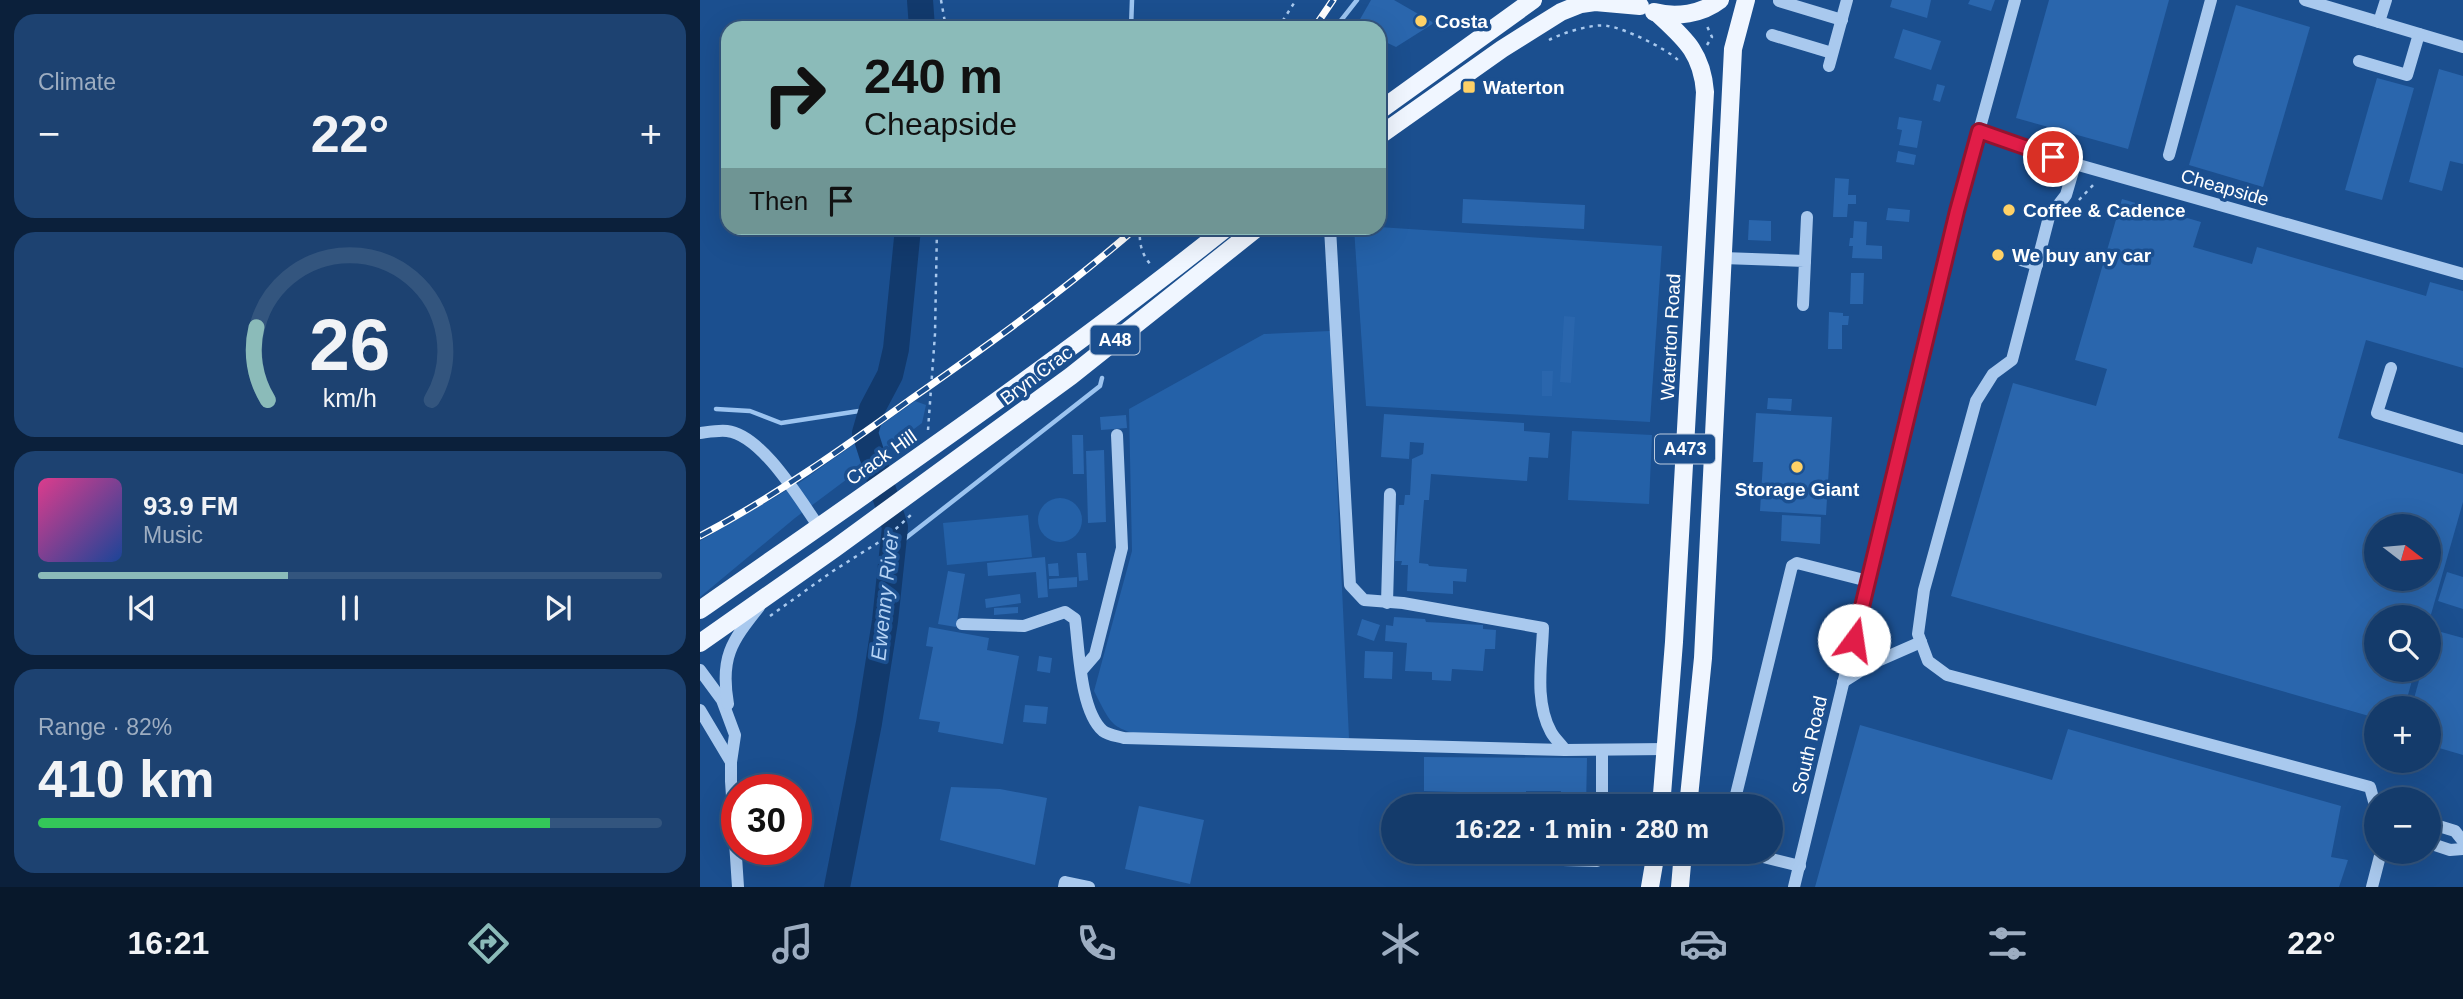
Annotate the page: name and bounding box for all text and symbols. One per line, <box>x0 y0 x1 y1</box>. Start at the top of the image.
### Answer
place label: Costa <box>1435 11 1488 32</box>
marker: Costa <box>1413 13 1429 29</box>
icon: right <box>749 49 840 140</box>
text: 240 m <box>864 49 1003 103</box>
text: Climate <box>38 69 116 95</box>
place label: Waterton <box>1483 77 1565 98</box>
marker: Waterton <box>1461 79 1477 95</box>
text: 22° <box>311 105 389 163</box>
text: Cheapside <box>864 106 1017 142</box>
text: − <box>38 113 60 155</box>
text: + <box>640 113 662 155</box>
pin <box>2023 127 2083 187</box>
icon: arrive <box>2034 138 2072 176</box>
street label: Cheapside <box>2178 165 2271 210</box>
icon: arrive <box>822 182 860 220</box>
text: Then <box>749 186 808 216</box>
place label: Coffee & Cadence <box>2023 200 2186 221</box>
marker: Coffee & Cadence <box>2001 202 2017 218</box>
place label: We buy any car <box>2012 245 2152 266</box>
marker: We buy any car <box>1990 247 2006 263</box>
street label: Waterton Road <box>1657 273 1684 401</box>
text: 26 <box>310 305 390 386</box>
road number: A48 <box>1090 326 1140 354</box>
street label: Bryn Crac <box>996 342 1076 409</box>
text: km/h <box>323 384 377 412</box>
street label: Crack Hill <box>842 425 921 489</box>
road number: A473 <box>1655 434 1715 463</box>
marker: Storage Giant <box>1789 459 1805 475</box>
place label: Storage Giant <box>1735 479 1860 500</box>
text: 93.9 FM <box>143 491 238 521</box>
north arrow <box>2364 514 2441 592</box>
map controls <box>2364 514 2441 864</box>
text: Music <box>143 522 203 548</box>
water label: Ewenny River <box>866 529 903 662</box>
icon: previous <box>123 589 161 627</box>
icon: pause <box>331 589 369 627</box>
icon: next <box>539 589 577 627</box>
position arrow <box>1817 603 1891 677</box>
button: search <box>2364 605 2441 682</box>
street label: South Road <box>1788 694 1831 796</box>
button: + <box>2364 696 2441 773</box>
text: Range · 82% <box>38 714 172 740</box>
text: 410 km <box>38 750 214 808</box>
speed limit sign: 30 <box>721 774 812 865</box>
button: − <box>2364 787 2441 864</box>
text: 16:22 · 1 min · 280 m <box>1455 814 1709 844</box>
icon: directions <box>464 919 513 968</box>
icon: music <box>768 919 817 968</box>
icon: phone <box>1072 919 1121 968</box>
icon: climate <box>1376 919 1425 968</box>
icon: car <box>1679 919 1728 968</box>
icon: filters <box>1983 919 2032 968</box>
text: 16:21 <box>127 925 209 961</box>
text: 22° <box>2287 925 2336 961</box>

